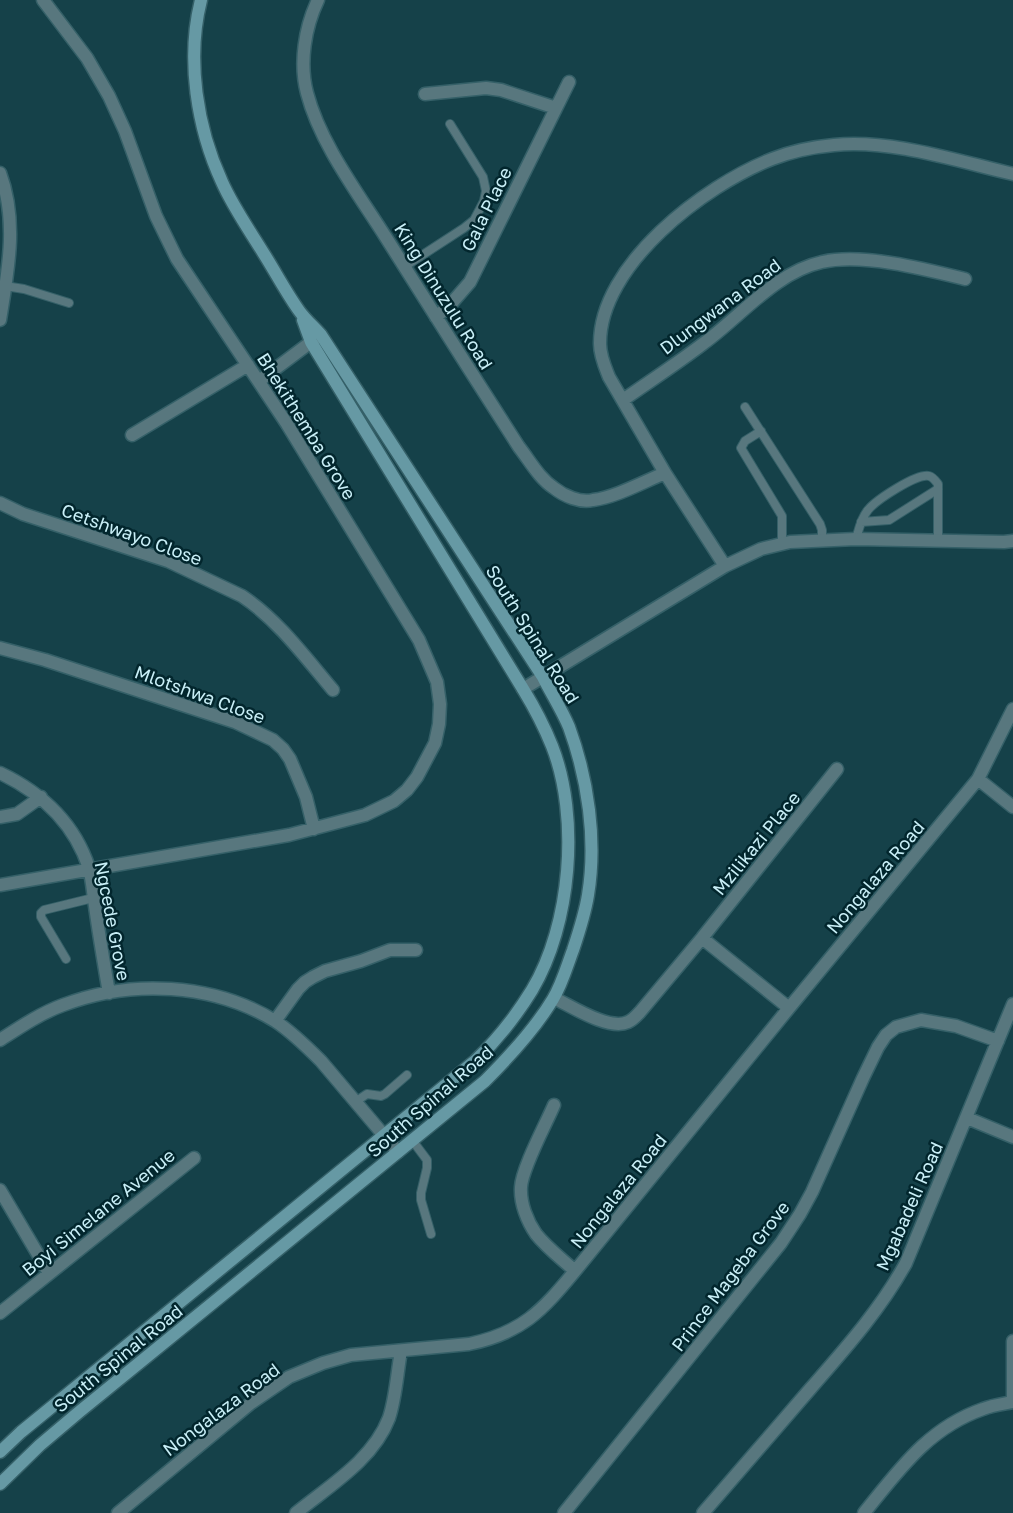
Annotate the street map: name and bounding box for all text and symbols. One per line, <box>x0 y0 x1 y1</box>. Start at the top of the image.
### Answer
street label: Gala Place <box>456 163 516 255</box>
street label: King Dinuzulu Road <box>390 219 498 373</box>
street label: Dlungwana Road <box>655 253 785 359</box>
street label: Bhekithemba Grove <box>253 348 361 504</box>
street label: Cetshwayo Close <box>59 498 205 570</box>
street label: South Spinal Road <box>482 561 584 707</box>
street label: Mlotshwa Close <box>132 660 268 728</box>
street label: Mzilikazi Place <box>708 787 804 899</box>
street label: Nongalaza Road <box>821 816 929 938</box>
street label: Ngcede Grove <box>91 859 135 983</box>
street label: South Spinal Road <box>363 1041 497 1161</box>
street label: Nongalaza Road <box>565 1129 671 1253</box>
street label: Mgabadeli Road <box>871 1138 947 1274</box>
street label: Boyi Simelane Avenue <box>17 1144 179 1280</box>
street label: Prince Mageba Grove <box>666 1197 794 1355</box>
street label: South Spinal Road <box>49 1299 187 1417</box>
street label: Nongalaza Road <box>158 1358 284 1460</box>

